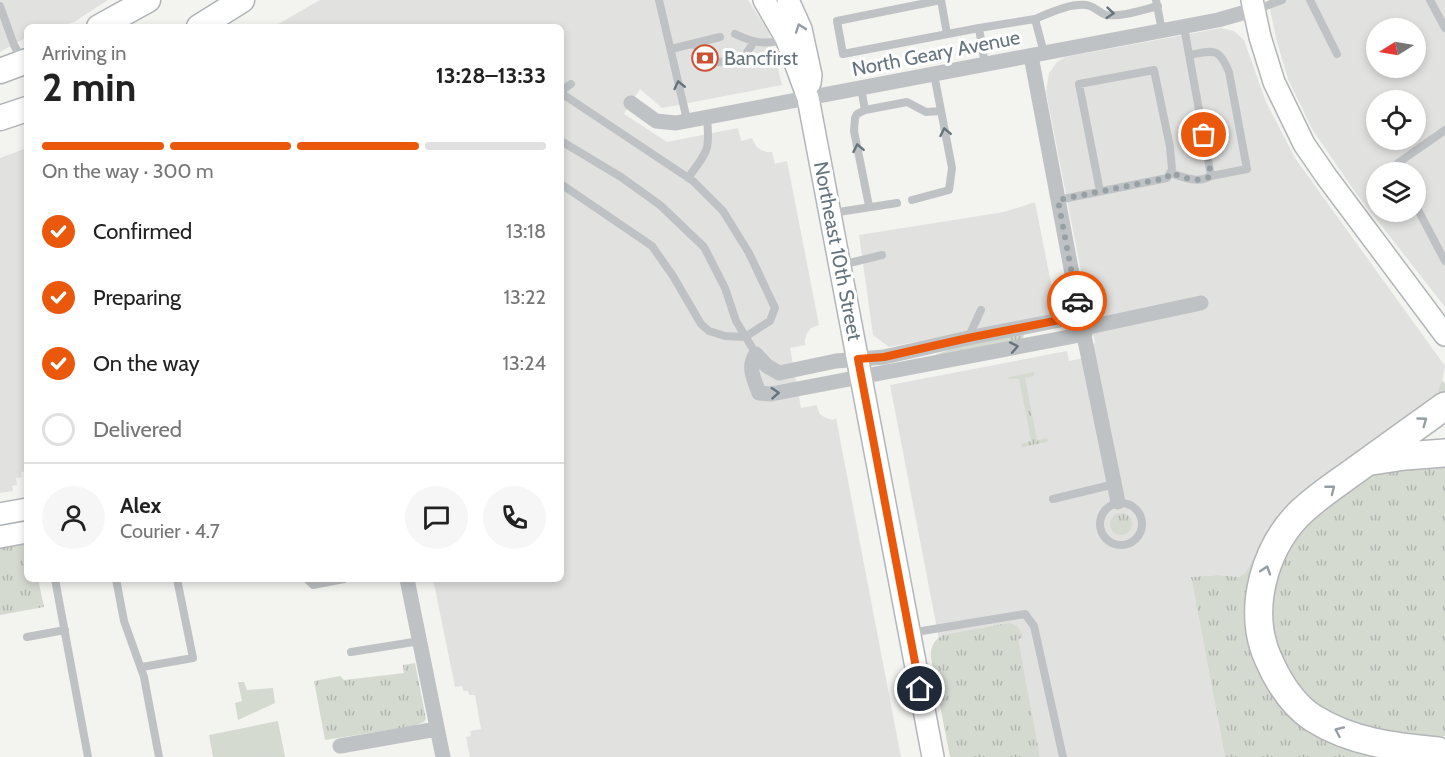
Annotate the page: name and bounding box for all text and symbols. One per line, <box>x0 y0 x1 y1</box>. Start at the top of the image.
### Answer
one-way arrow <box>1105 6 1115 19</box>
north arrow <box>1366 18 1426 78</box>
map controls <box>1366 18 1426 222</box>
one-way arrow <box>795 23 807 34</box>
street label: North Geary Avenue <box>850 25 1022 81</box>
text: Arriving in <box>42 41 126 65</box>
bank icon: Bancfirst <box>690 43 720 73</box>
place label: Bancfirst <box>724 46 798 70</box>
text: 13:28–13:33 <box>436 62 546 89</box>
text: 2 min <box>42 63 136 111</box>
one-way arrow <box>673 80 686 90</box>
button: locate <box>1366 90 1426 150</box>
pin <box>1178 109 1229 160</box>
icon: bag <box>1187 118 1220 151</box>
one-way arrow <box>939 127 952 137</box>
one-way arrow <box>852 144 865 154</box>
text: On the way · 300 m <box>42 159 214 183</box>
street label: Northeast 10th Street <box>809 159 867 343</box>
button: layers <box>1366 162 1426 222</box>
icon: check <box>42 215 75 248</box>
text: Confirmed <box>93 218 192 245</box>
text: 13:18 <box>506 219 546 243</box>
courier <box>1047 271 1107 331</box>
icon: check <box>42 281 75 314</box>
text: Preparing <box>93 284 181 311</box>
text: 13:22 <box>504 285 546 309</box>
icon: car <box>1061 285 1094 318</box>
one-way arrow <box>1009 341 1019 354</box>
icon: check <box>42 347 75 380</box>
text: On the way <box>93 350 200 377</box>
text: 13:24 <box>502 351 546 375</box>
one-way arrow <box>771 387 780 400</box>
text: Delivered <box>93 416 182 443</box>
one-way arrow <box>1417 417 1428 428</box>
one-way arrow <box>1325 485 1336 496</box>
button: person <box>42 486 105 549</box>
button: chat <box>405 486 468 549</box>
button: phone <box>483 486 546 549</box>
text: Alex <box>120 492 161 519</box>
text: Courier · 4.7 <box>120 519 220 543</box>
one-way arrow <box>1258 566 1271 576</box>
pin <box>894 663 945 714</box>
icon: home <box>903 672 936 705</box>
one-way arrow <box>1334 726 1345 738</box>

